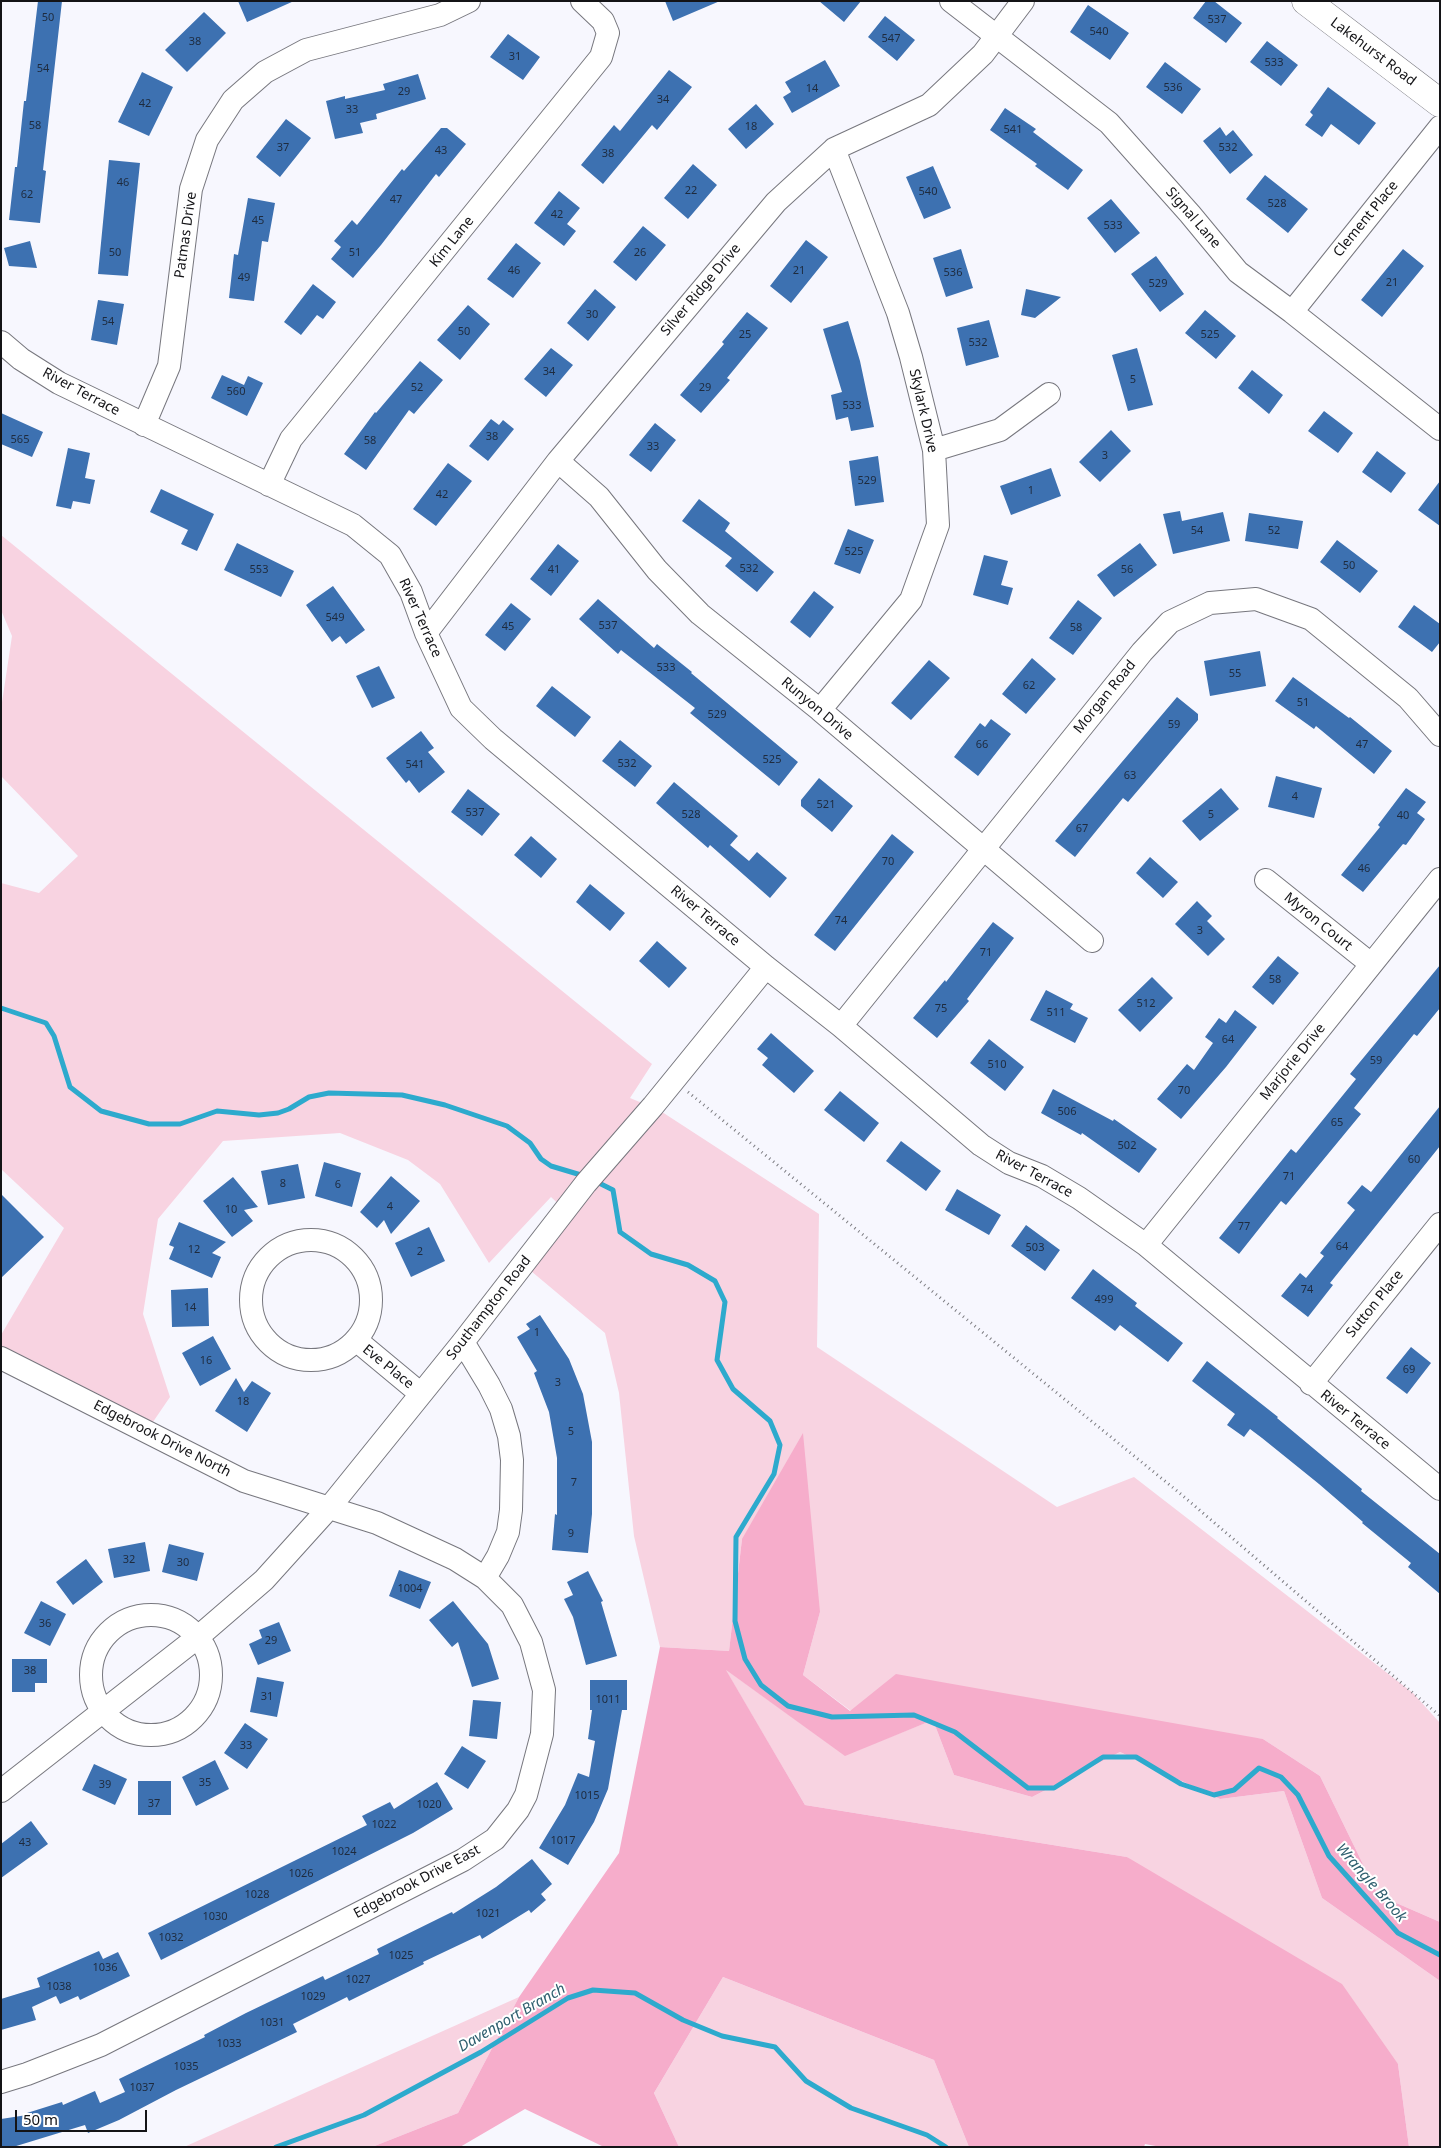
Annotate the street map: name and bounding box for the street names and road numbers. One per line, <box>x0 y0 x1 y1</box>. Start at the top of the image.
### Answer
street label: Lakehurst Road <box>1327 14 1419 90</box>
street label: Clement Place <box>1330 177 1402 261</box>
street label: Signal Lane <box>1162 184 1224 252</box>
street label: Patmas Drive <box>172 191 200 279</box>
street label: Kim Lane <box>426 213 478 271</box>
street label: Silver Ridge Drive <box>658 241 744 339</box>
street label: River Terrace <box>39 365 123 419</box>
street label: Skylark Drive <box>905 368 941 454</box>
street label: River Terrace <box>395 576 445 660</box>
street label: Morgan Road <box>1070 657 1140 737</box>
street label: Runyon Drive <box>778 674 856 744</box>
street label: River Terrace <box>667 882 743 950</box>
street label: Myron Court <box>1280 889 1356 955</box>
street label: Marjorie Drive <box>1257 1020 1329 1104</box>
street label: River Terrace <box>992 1147 1076 1201</box>
street label: Southampton Road <box>443 1253 535 1363</box>
street label: Sutton Place <box>1343 1267 1407 1341</box>
street label: Eve Place <box>359 1341 417 1393</box>
street label: River Terrace <box>1317 1387 1393 1453</box>
street label: Edgebrook Drive North <box>91 1397 233 1481</box>
street label: Edgebrook Drive East <box>351 1842 483 1922</box>

